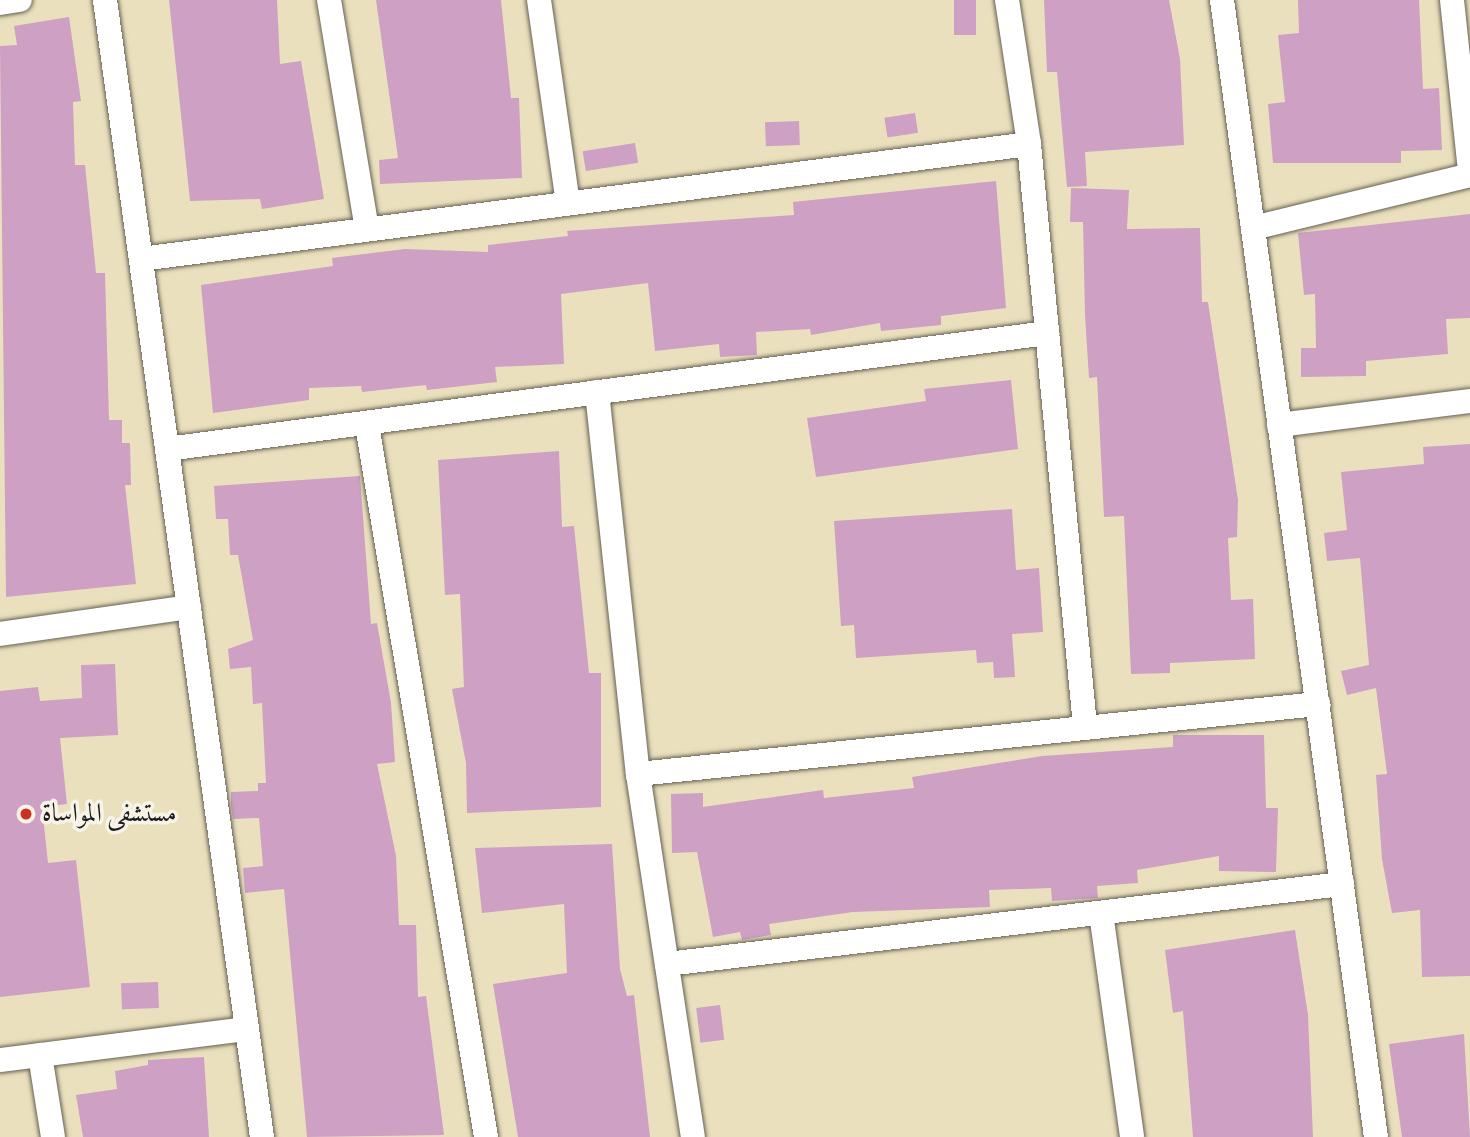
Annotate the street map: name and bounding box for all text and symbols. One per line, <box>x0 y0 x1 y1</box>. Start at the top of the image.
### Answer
place label: مستشفى المواساة <box>42 798 177 830</box>
marker: مستشفى المواساة <box>16 804 36 824</box>

